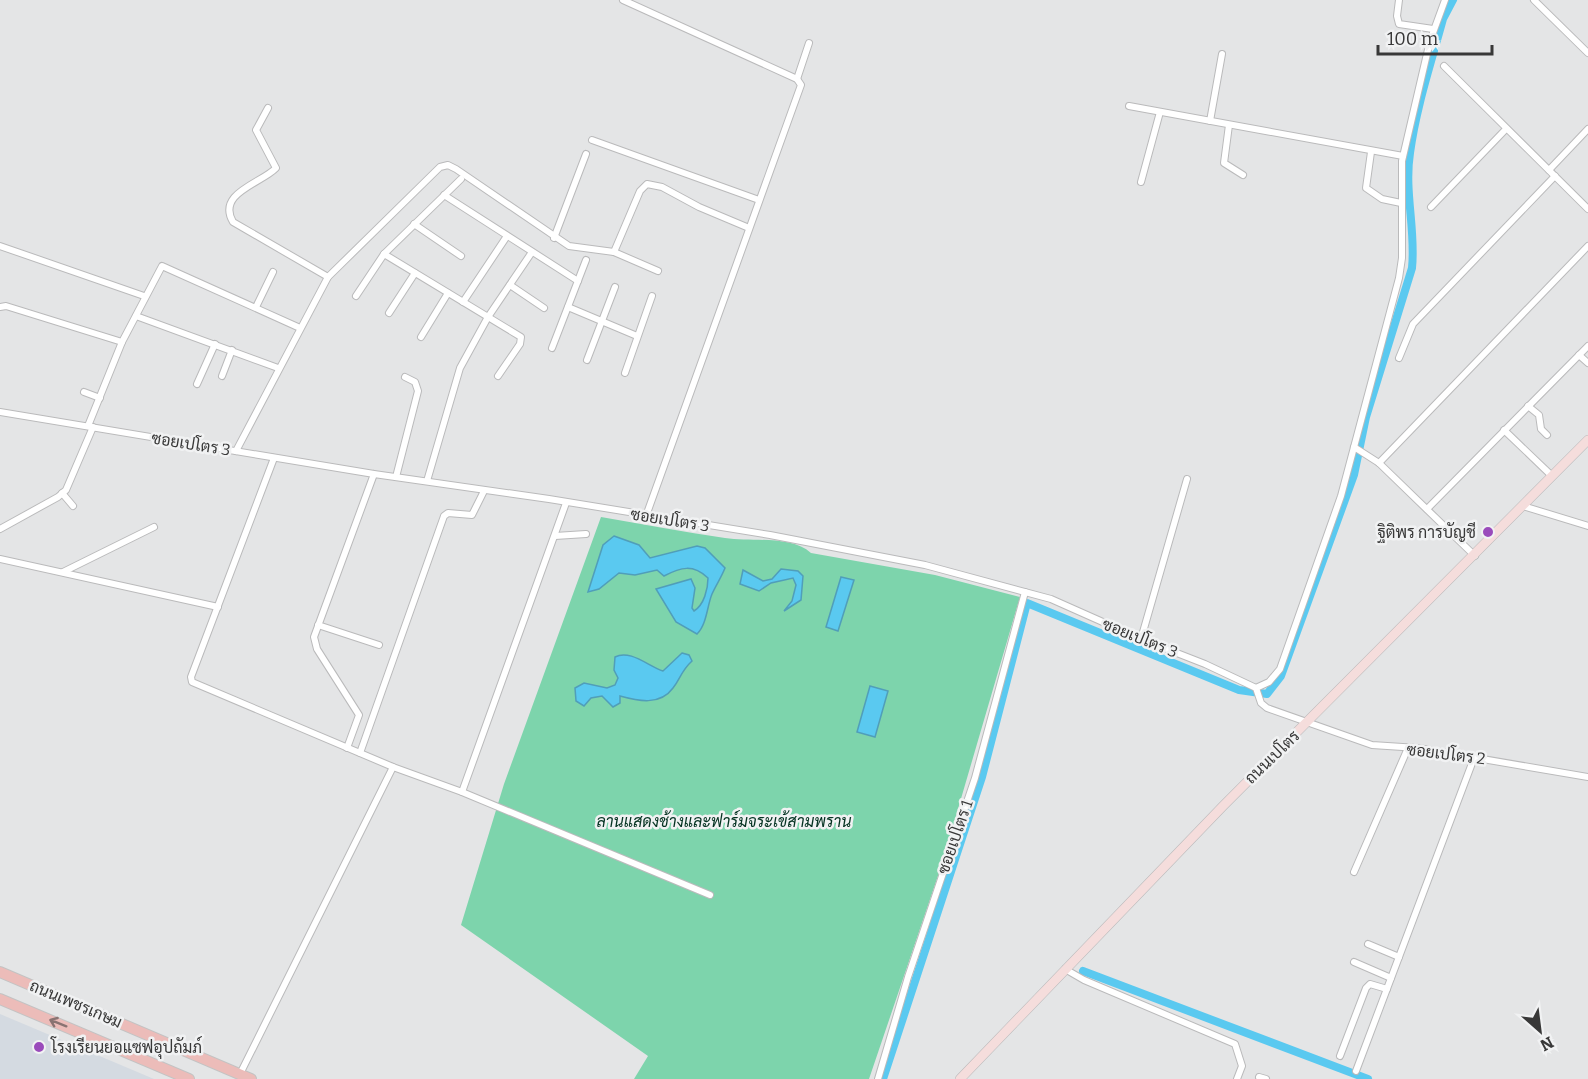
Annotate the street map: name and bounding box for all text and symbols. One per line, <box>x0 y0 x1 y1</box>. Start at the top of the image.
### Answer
scale bar <box>1378 18 1492 56</box>
text: 100 m <box>1387 28 1438 50</box>
street label: ซอยเปโตร 3 <box>150 426 232 460</box>
street label: ซอยเปโตร 3 <box>629 502 711 536</box>
place label: ฐิติพร การบัญชี <box>1376 521 1476 543</box>
marker: ฐิติพร การบัญชี <box>1481 525 1495 539</box>
street label: ซอยเปโตร 3 <box>1099 612 1181 662</box>
street label: ถนนเปโตร <box>1239 725 1303 788</box>
street label: ซอยเปโตร 2 <box>1406 738 1487 768</box>
street label: ซอยเปโตร 1 <box>932 796 977 877</box>
park label: ลานแสดงช้างและฟาร์มจระเข้สามพราน <box>597 809 851 831</box>
street label: ถนนเพชรเกษม <box>27 976 125 1032</box>
north arrow <box>1510 1001 1570 1061</box>
one-way arrow <box>50 1017 68 1028</box>
text: N <box>1537 1033 1557 1055</box>
place label: โรงเรียนยอแซฟอุปถัมภ์ <box>50 1035 202 1059</box>
marker: โรงเรียนยอแซฟอุปถัมภ์ <box>32 1040 46 1054</box>

